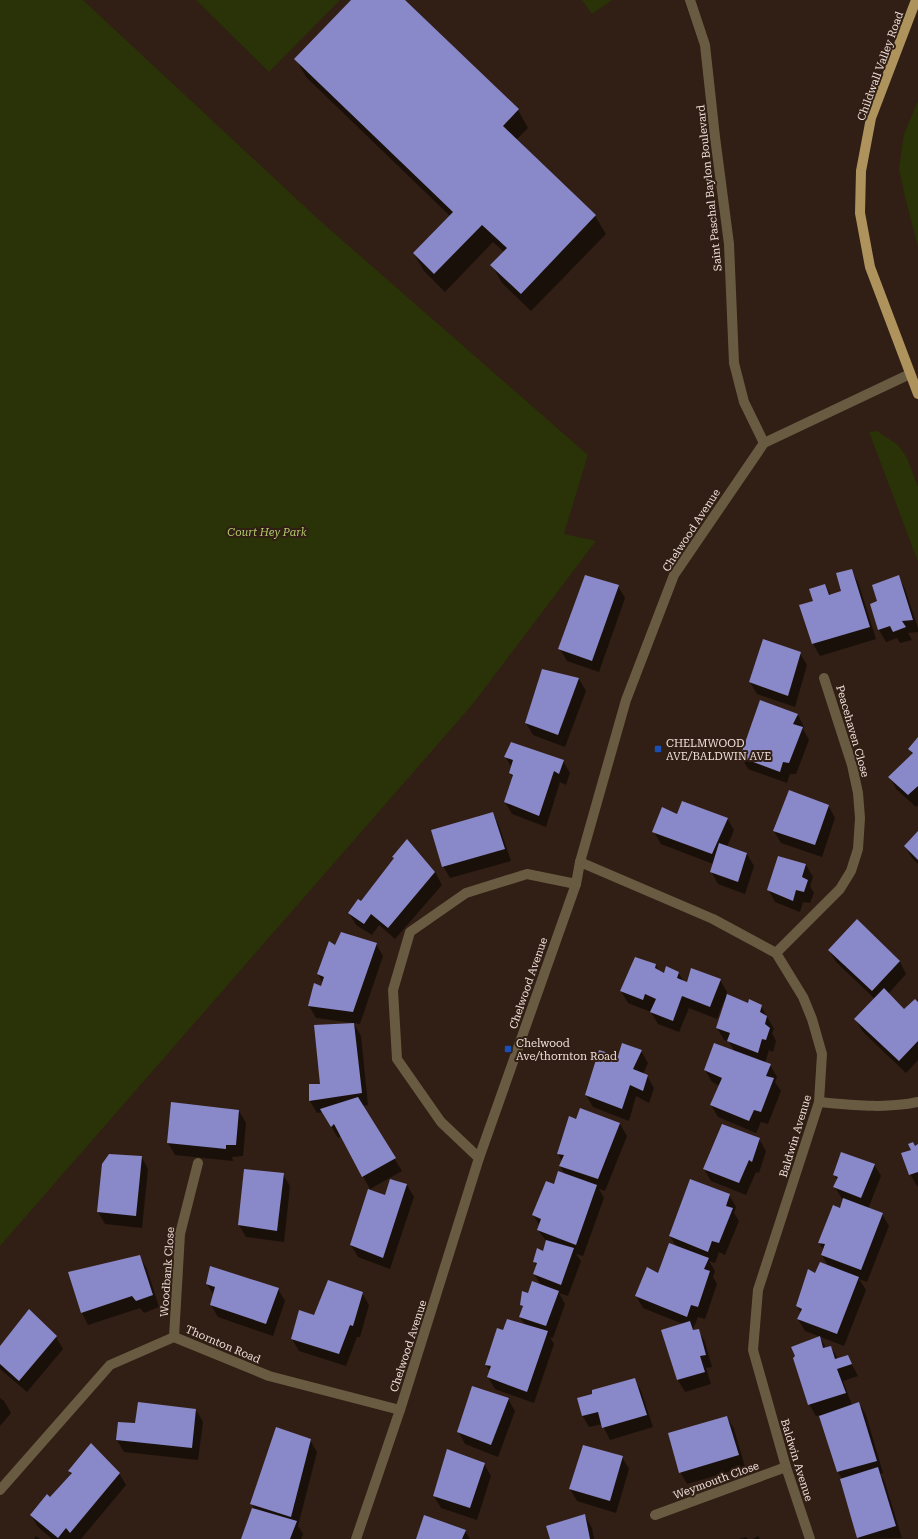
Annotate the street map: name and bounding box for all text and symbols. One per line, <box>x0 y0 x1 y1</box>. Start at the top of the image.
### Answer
street label: Childwall Valley Road <box>855 10 906 123</box>
street label: Saint Paschal Baylon Boulevard <box>694 104 725 272</box>
street label: Chelwood Avenue <box>660 486 723 574</box>
park label: Court Hey Park <box>227 526 307 539</box>
street label: Peacehaven Close <box>833 684 872 779</box>
place label: CHELMWOOD AVE/BALDWIN AVE <box>666 737 771 763</box>
marker: CHELMWOOD AVE/BALDWIN AVE <box>653 744 663 754</box>
street label: Chelwood Avenue <box>507 936 550 1031</box>
place label: Chelwood Ave/thornton Road <box>516 1037 617 1063</box>
marker: Chelwood Ave/thornton Road <box>503 1044 513 1054</box>
street label: Baldwin Avenue <box>777 1093 814 1179</box>
street label: Woodbank Close <box>158 1227 177 1317</box>
street label: Chelwood Avenue <box>387 1299 429 1394</box>
street label: Thornton Road <box>183 1323 262 1366</box>
street label: Baldwin Avenue <box>778 1417 815 1503</box>
street label: Weymouth Close <box>672 1459 761 1502</box>

